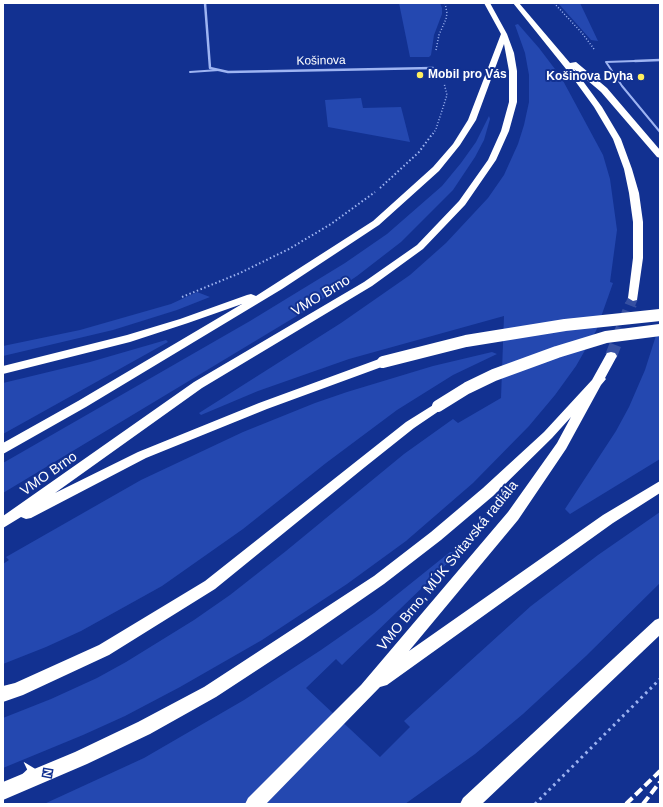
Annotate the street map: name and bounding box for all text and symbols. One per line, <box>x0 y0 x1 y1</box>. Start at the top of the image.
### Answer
street label: Košinova <box>296 53 346 69</box>
place label: Mobil pro Vás <box>428 68 507 82</box>
marker: Mobil pro Vás <box>415 70 425 80</box>
place label: Košinova Dyha <box>546 70 633 84</box>
marker: Košinova Dyha <box>636 72 646 82</box>
street label: VMO Brno <box>289 272 353 320</box>
street label: VMO Brno <box>17 448 81 500</box>
street label: VMO Brno, MÚK Svitavská radiála <box>374 478 522 654</box>
north arrow <box>16 751 56 791</box>
text: N <box>41 768 54 778</box>

